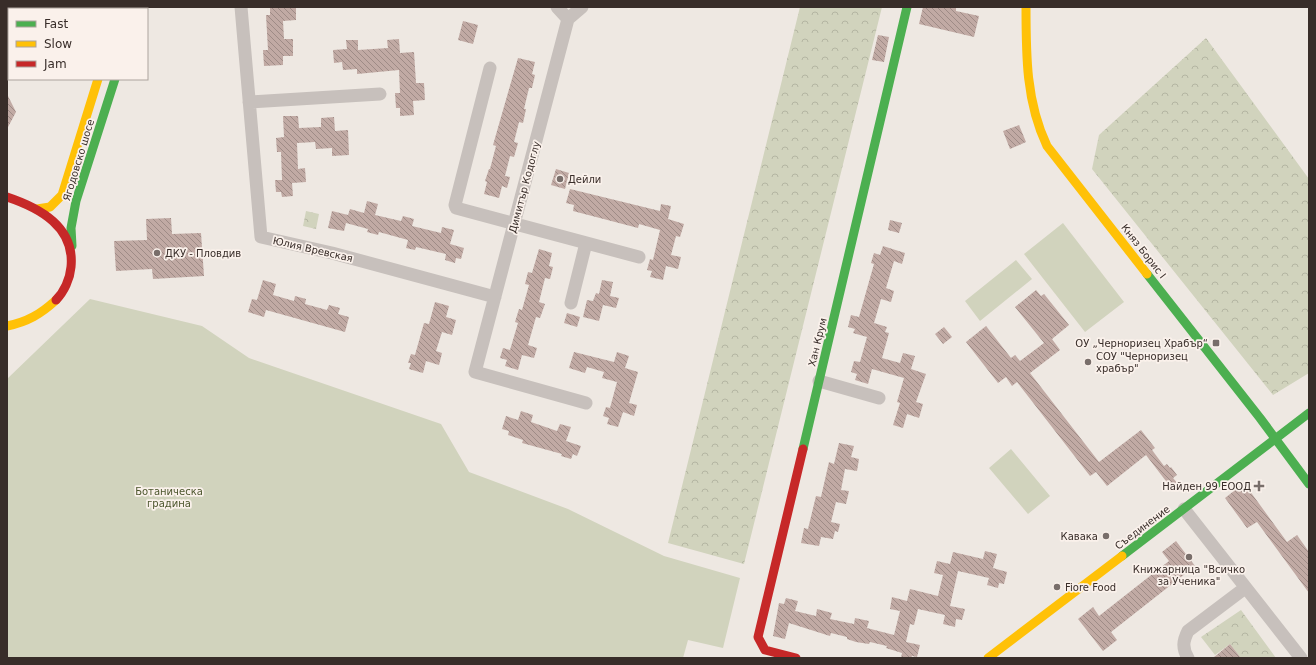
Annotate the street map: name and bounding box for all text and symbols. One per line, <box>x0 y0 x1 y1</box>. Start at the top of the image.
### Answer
legend <box>8 8 148 80</box>
text: Fast <box>44 17 68 31</box>
text: Slow <box>44 37 72 51</box>
text: Jam <box>43 57 67 71</box>
street label: Ягодовско шосе <box>61 118 96 202</box>
street label: Димитър Кодоглу <box>507 140 542 234</box>
marker: Дейли <box>555 174 565 184</box>
place label: Дейли <box>568 174 601 185</box>
street label: Княз Борис I <box>1119 222 1168 281</box>
street label: Юлия Вревская <box>272 235 354 264</box>
marker: ДКУ - Пловдив <box>152 248 162 258</box>
place label: ДКУ - Пловдив <box>165 248 241 259</box>
street label: Хан Крум <box>806 317 829 368</box>
place label: ОУ „Черноризец Храбър“ <box>1075 338 1208 349</box>
marker: ОУ „Черноризец Храбър“ <box>1211 338 1221 348</box>
place label: СОУ "Черноризец храбър" <box>1096 351 1188 374</box>
marker: СОУ "Черноризец храбър" <box>1083 357 1093 367</box>
place label: Найден 99 ЕООД <box>1162 481 1251 492</box>
marker: Найден 99 ЕООД <box>1254 481 1264 491</box>
park label: Ботаническа градина <box>135 486 203 509</box>
street label: Съединение <box>1113 503 1172 552</box>
place label: Кавака <box>1061 531 1098 542</box>
marker: Кавака <box>1101 531 1111 541</box>
marker: Книжарница "Всичко за Ученика" <box>1184 552 1194 562</box>
place label: Книжарница "Всичко за Ученика" <box>1133 564 1245 587</box>
marker: Fiore Food <box>1052 582 1062 592</box>
place label: Fiore Food <box>1065 582 1116 593</box>

